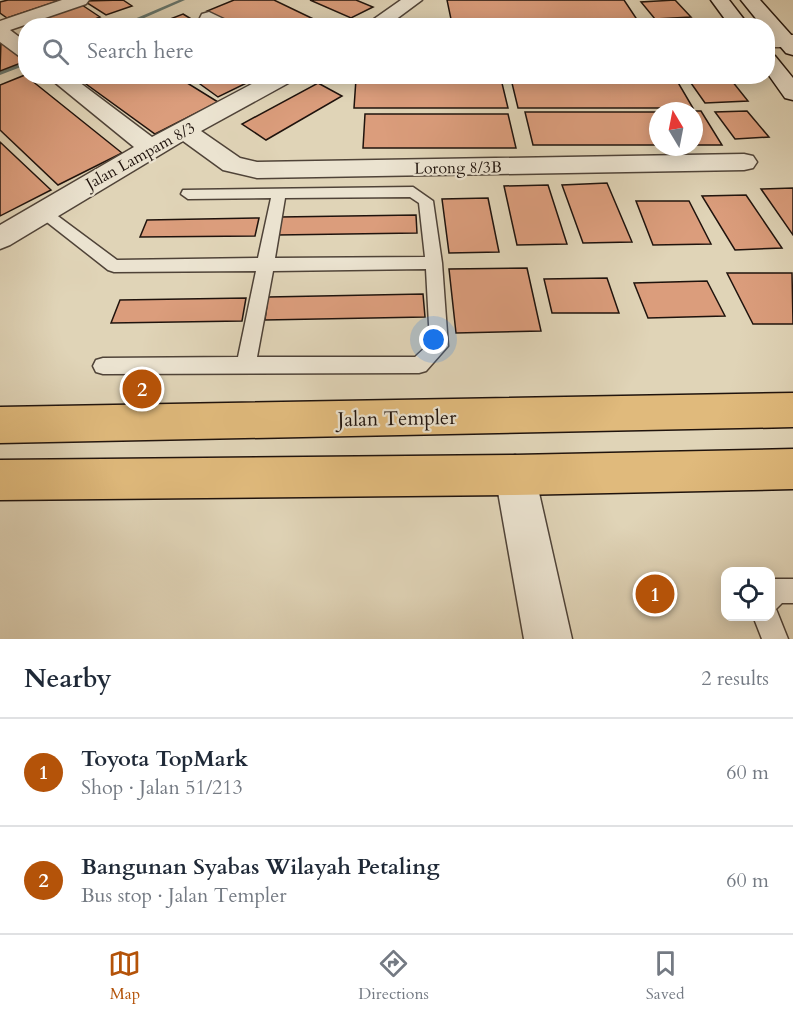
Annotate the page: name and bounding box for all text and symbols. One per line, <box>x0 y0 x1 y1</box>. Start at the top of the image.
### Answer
search box <box>18 18 775 84</box>
icon: search <box>39 35 72 68</box>
text: Search here <box>87 36 194 66</box>
north arrow <box>649 102 703 156</box>
street label: Jalan Lampam 8/3 <box>80 117 199 196</box>
street label: Lorong 8/3B <box>414 156 502 180</box>
your location <box>419 325 448 354</box>
pin: 2 <box>122 366 162 412</box>
street label: Jalan Templer <box>334 404 457 433</box>
map controls <box>721 567 775 621</box>
button: locate <box>721 567 775 621</box>
pin: 1 <box>636 572 674 616</box>
text: Nearby <box>24 661 112 696</box>
text: 2 results <box>701 665 769 692</box>
text: Toyota TopMark <box>81 744 248 774</box>
text: 1 <box>38 759 49 786</box>
text: 60 m <box>726 759 769 786</box>
text: Shop · Jalan 51/213 <box>81 774 243 801</box>
text: Bangunan Syabas Wilayah Petaling <box>81 852 440 882</box>
text: 2 <box>38 867 49 894</box>
text: 60 m <box>726 867 769 894</box>
text: Bus stop · Jalan Templer <box>81 882 287 909</box>
tab: Map <box>108 947 141 1005</box>
tab: Directions <box>358 947 429 1005</box>
tab: Saved <box>646 947 685 1005</box>

